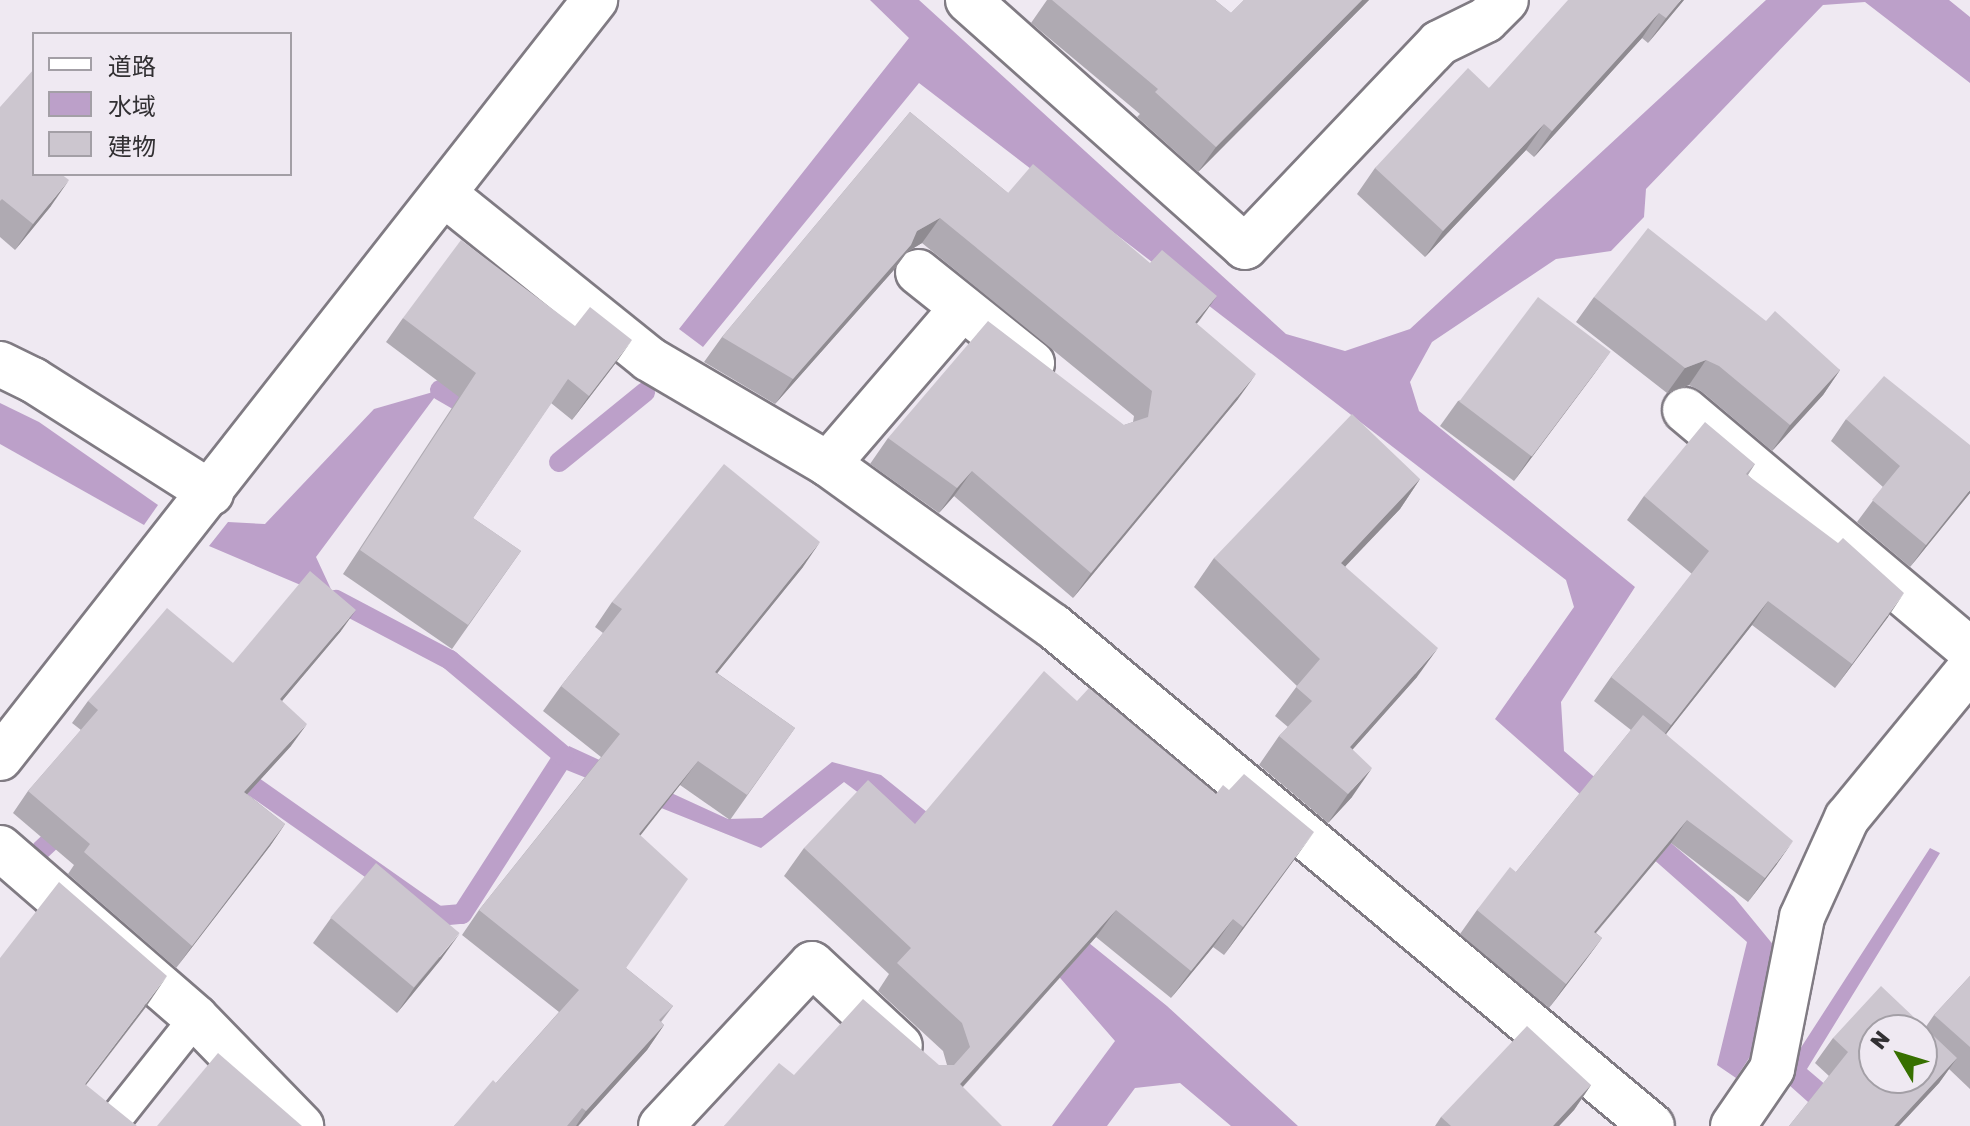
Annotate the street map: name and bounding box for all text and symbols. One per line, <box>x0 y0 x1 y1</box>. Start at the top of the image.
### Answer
legend <box>32 32 292 176</box>
text: 道路 <box>108 53 156 81</box>
text: 水域 <box>108 93 156 121</box>
text: 建物 <box>108 133 156 161</box>
north arrow <box>1858 1014 1938 1094</box>
text: N <box>1865 1026 1896 1055</box>

